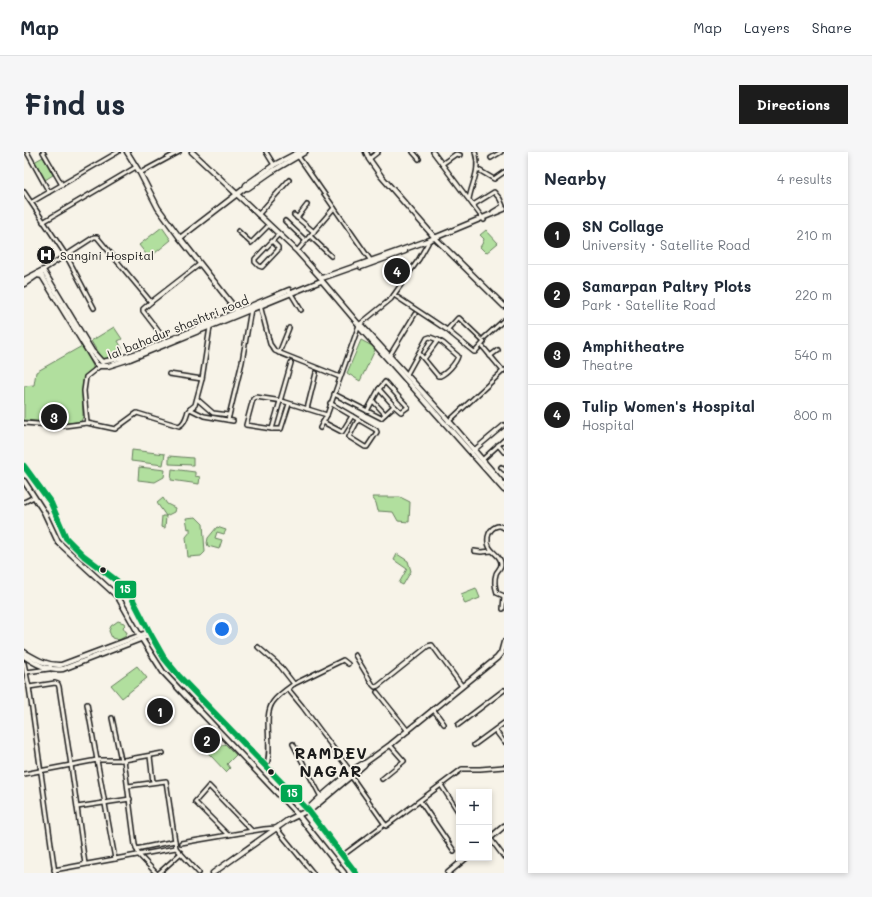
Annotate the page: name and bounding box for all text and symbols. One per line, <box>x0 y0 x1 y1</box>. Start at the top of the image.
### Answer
text: Map <box>20 15 59 40</box>
text: Map <box>693 18 722 37</box>
text: Layers <box>744 18 790 37</box>
text: Share <box>812 18 852 37</box>
button: Directions <box>739 85 848 124</box>
text: Find us <box>24 86 125 122</box>
text: Nearby <box>544 167 606 189</box>
text: 4 results <box>777 170 832 187</box>
text: SN Collage <box>582 216 664 236</box>
text: 1 <box>554 226 560 243</box>
text: 210 m <box>796 226 832 243</box>
text: University · Satellite Road <box>582 236 750 253</box>
hospital icon: Sangini Hospital <box>35 244 57 266</box>
place label: Sangini Hospital <box>60 247 154 263</box>
pin: 4 <box>384 256 410 286</box>
text: Samarpan Paltry Plots <box>582 276 751 296</box>
text: 2 <box>553 286 561 303</box>
text: 220 m <box>795 286 832 303</box>
street label: lal bahadur shashtri road <box>105 291 251 363</box>
text: Park · Satellite Road <box>582 296 715 313</box>
text: Amphitheatre <box>582 336 685 356</box>
text: 3 <box>553 346 561 363</box>
text: 540 m <box>794 346 832 363</box>
text: Theatre <box>582 356 633 373</box>
text: Tulip Women's Hospital <box>582 396 755 416</box>
pin: 3 <box>41 402 67 432</box>
text: 4 <box>553 406 561 423</box>
text: 800 m <box>794 406 832 423</box>
text: Hospital <box>582 416 634 433</box>
unlabelled marker <box>98 565 108 575</box>
line badge: 15 <box>114 580 137 599</box>
text: 15 <box>119 581 131 596</box>
your location <box>212 619 232 639</box>
pin: 1 <box>147 696 173 726</box>
pin: 2 <box>194 725 220 755</box>
district label: RAMDEV NAGAR <box>294 742 368 781</box>
unlabelled marker <box>266 767 276 777</box>
line badge: 15 <box>280 784 303 803</box>
text: 15 <box>286 785 298 800</box>
map controls <box>456 789 492 861</box>
button: + <box>456 789 492 825</box>
button: − <box>456 825 492 861</box>

